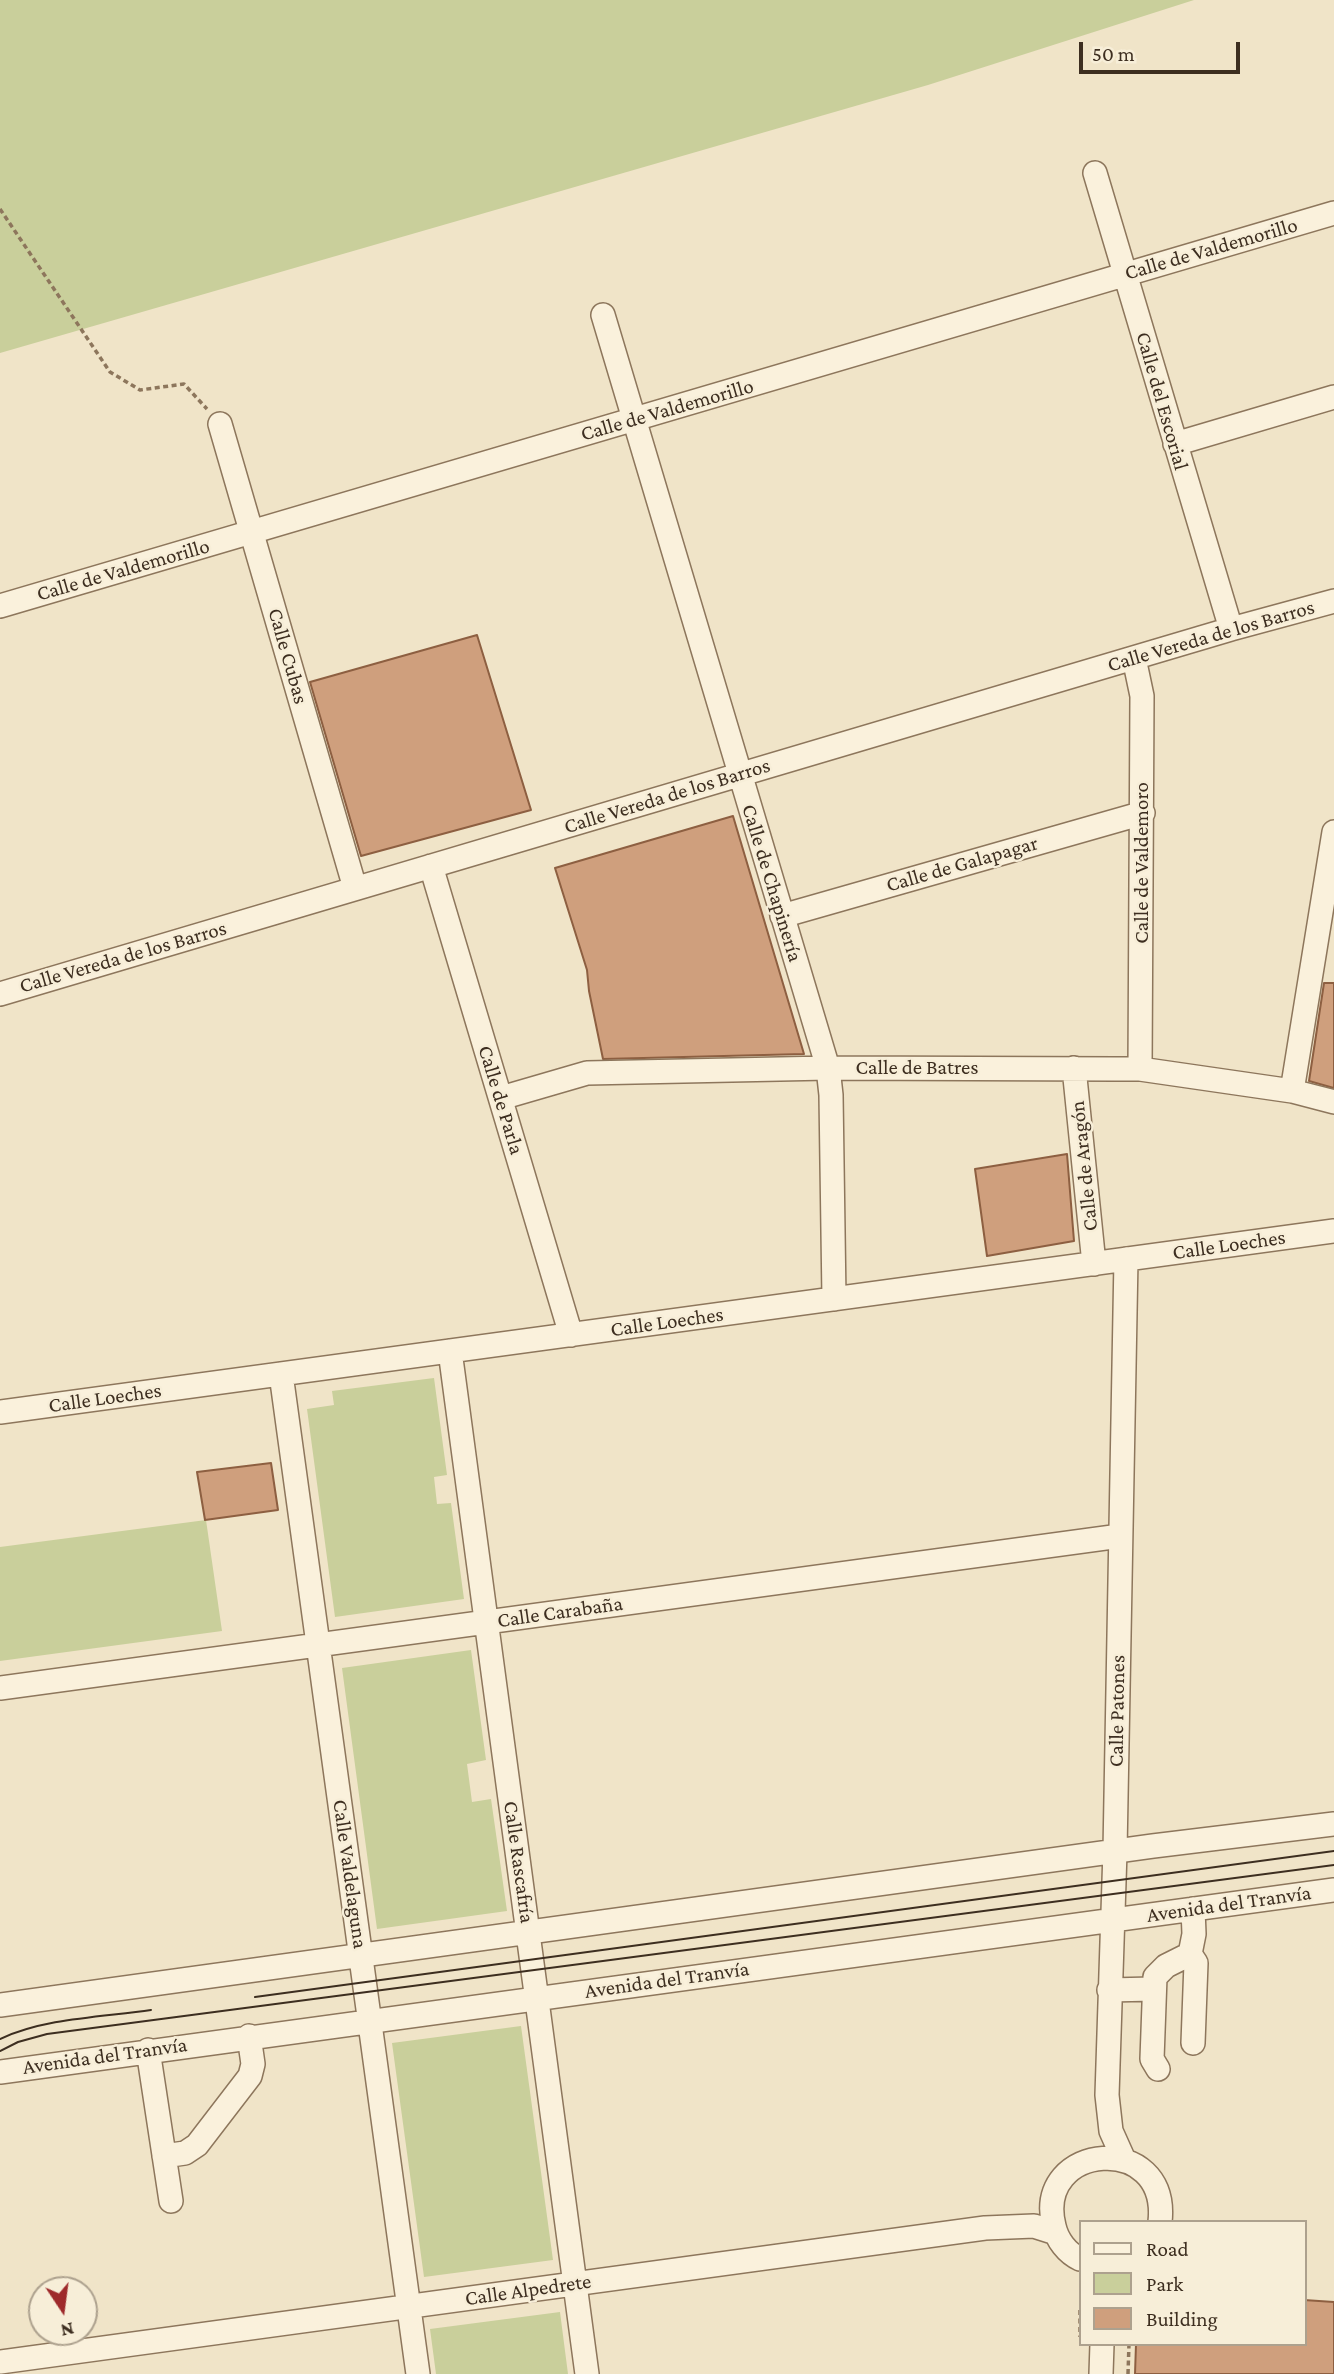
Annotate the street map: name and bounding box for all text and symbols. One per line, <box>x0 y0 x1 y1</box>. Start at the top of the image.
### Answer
scale bar <box>1082 28 1243 72</box>
text: 50 m <box>1092 42 1135 66</box>
street label: Calle de Valdemorillo <box>1122 212 1300 286</box>
street label: Calle del Escorial <box>1130 329 1194 473</box>
street label: Calle de Valdemorillo <box>578 373 756 447</box>
street label: Calle de Valdemorillo <box>34 533 212 607</box>
street label: Calle Vereda de los Barros <box>1105 594 1317 678</box>
street label: Calle Cubas <box>262 605 314 707</box>
street label: Calle Vereda de los Barros <box>561 753 773 839</box>
street label: Calle de Valdemoro <box>1129 782 1155 944</box>
street label: Calle de Chapinería <box>736 801 808 965</box>
street label: Calle de Galapagar <box>883 830 1041 898</box>
street label: Calle Vereda de los Barros <box>17 915 229 999</box>
street label: Calle de Parla <box>472 1042 530 1158</box>
street label: Calle de Batres <box>855 1055 979 1081</box>
street label: Calle de Aragón <box>1065 1100 1103 1232</box>
street label: Calle Loeches <box>1171 1225 1287 1265</box>
street label: Calle Loeches <box>609 1302 725 1342</box>
street label: Calle Loeches <box>47 1378 163 1418</box>
street label: Calle Carabaña <box>496 1591 624 1633</box>
street label: Calle Patones <box>1103 1655 1131 1767</box>
street label: Calle Valdelaguna <box>327 1798 373 1950</box>
street label: Calle Rascafría <box>498 1799 540 1925</box>
street label: Avenida del Tranvía <box>1145 1880 1313 1928</box>
street label: Avenida del Tranvía <box>583 1956 751 2004</box>
street label: Avenida del Tranvía <box>21 2032 189 2080</box>
legend <box>1078 2220 1306 2346</box>
text: Road <box>1146 2237 1189 2261</box>
street label: Calle Alpedrete <box>463 2269 593 2311</box>
text: Park <box>1146 2272 1183 2296</box>
north arrow <box>28 2276 98 2346</box>
text: Building <box>1146 2307 1218 2331</box>
text: N <box>59 2318 76 2342</box>

